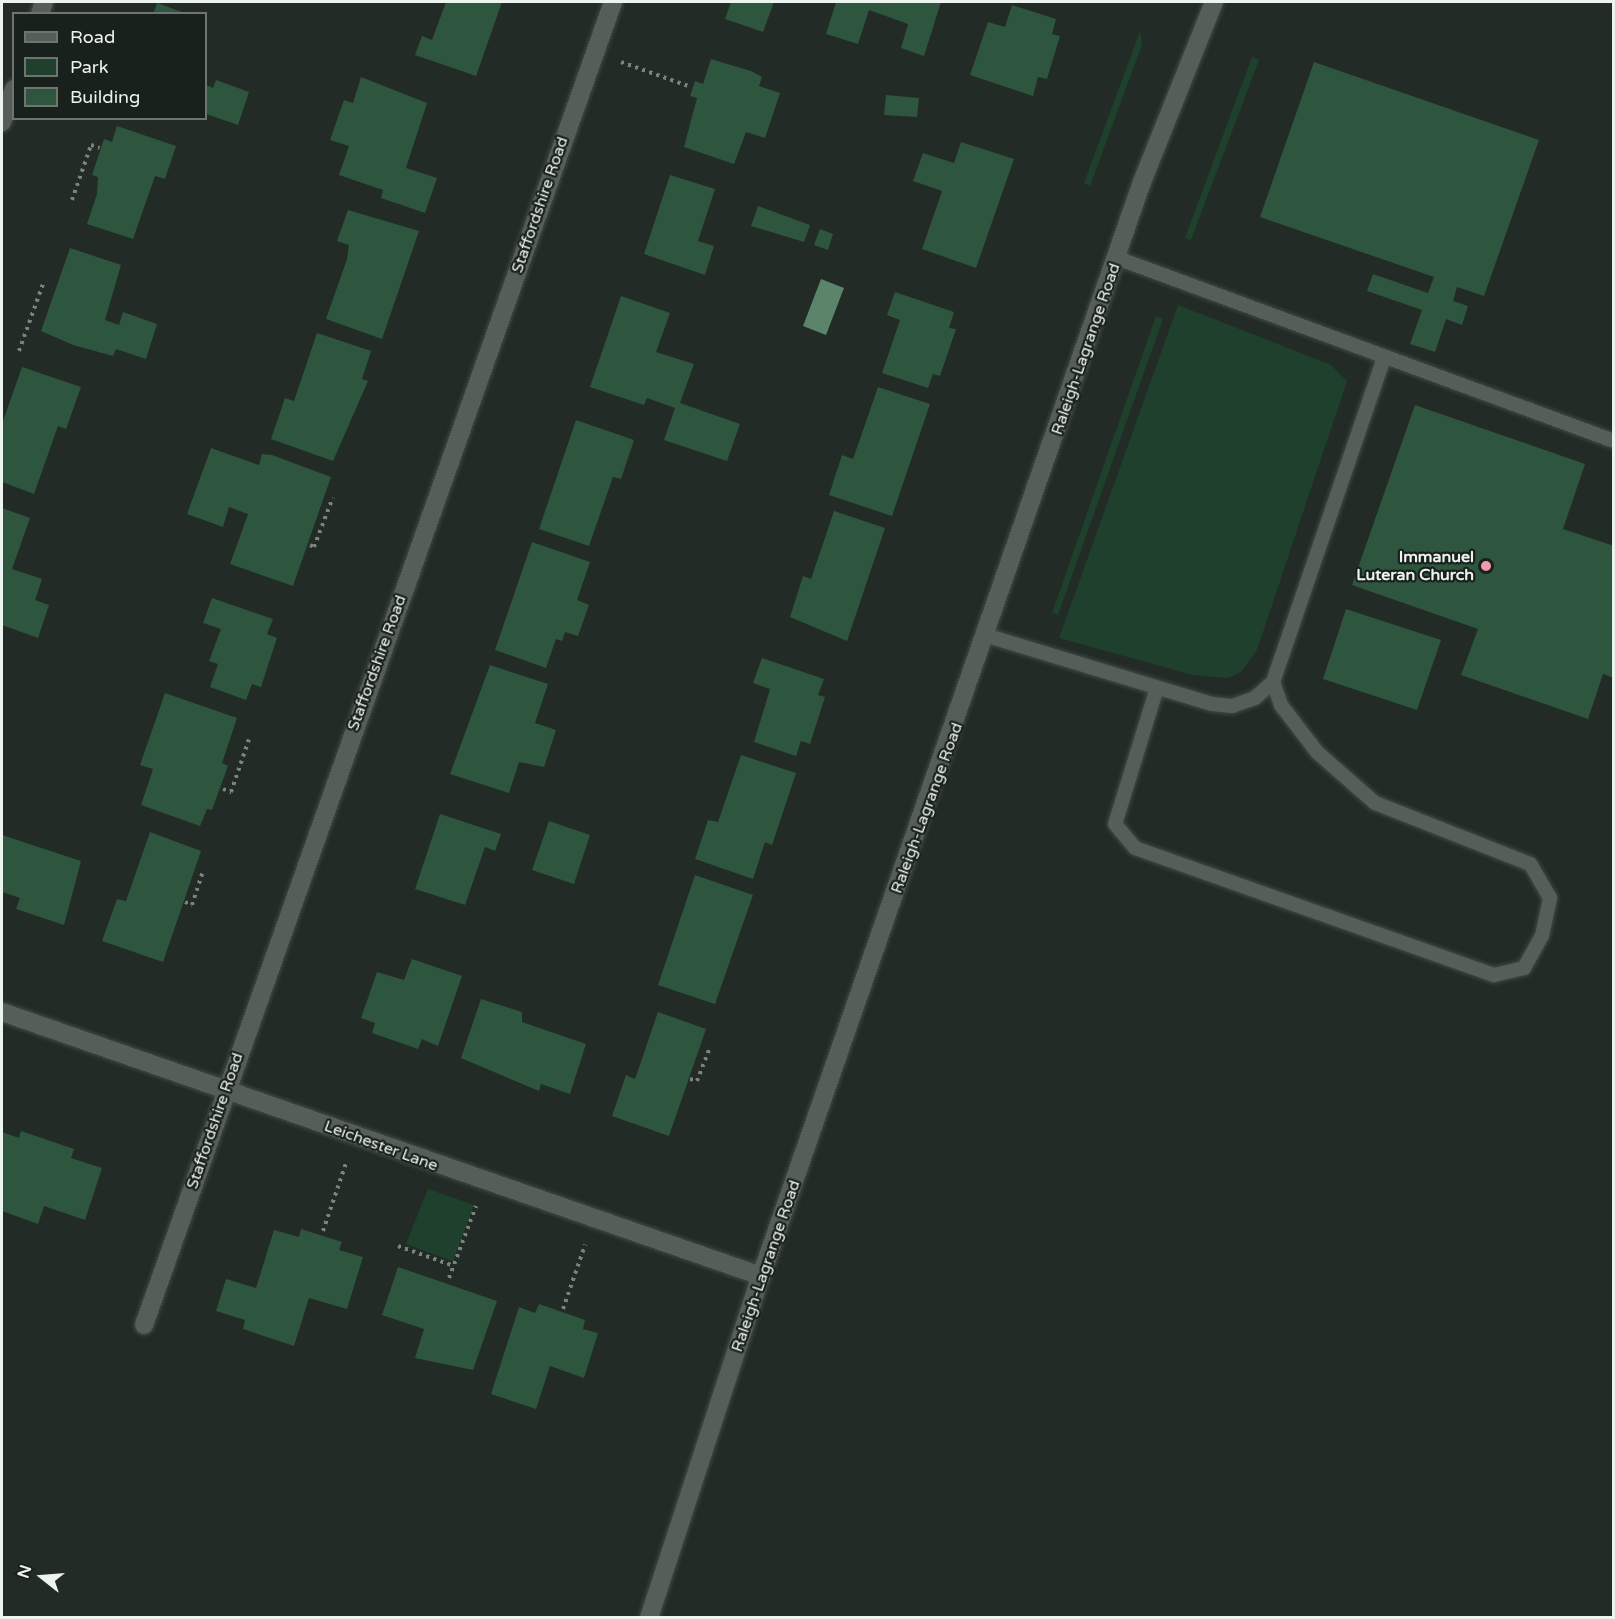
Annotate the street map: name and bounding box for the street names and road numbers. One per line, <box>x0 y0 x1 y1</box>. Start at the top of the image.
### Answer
street label: Staffordshire Road <box>508 134 572 276</box>
street label: Raleigh-Lagrange Road <box>1048 261 1124 437</box>
street label: Staffordshire Road <box>344 593 410 733</box>
street label: Raleigh-Lagrange Road <box>887 720 967 896</box>
street label: Staffordshire Road <box>183 1050 247 1192</box>
street label: Leichester Lane <box>322 1117 440 1175</box>
street label: Raleigh-Lagrange Road <box>728 1178 804 1354</box>

